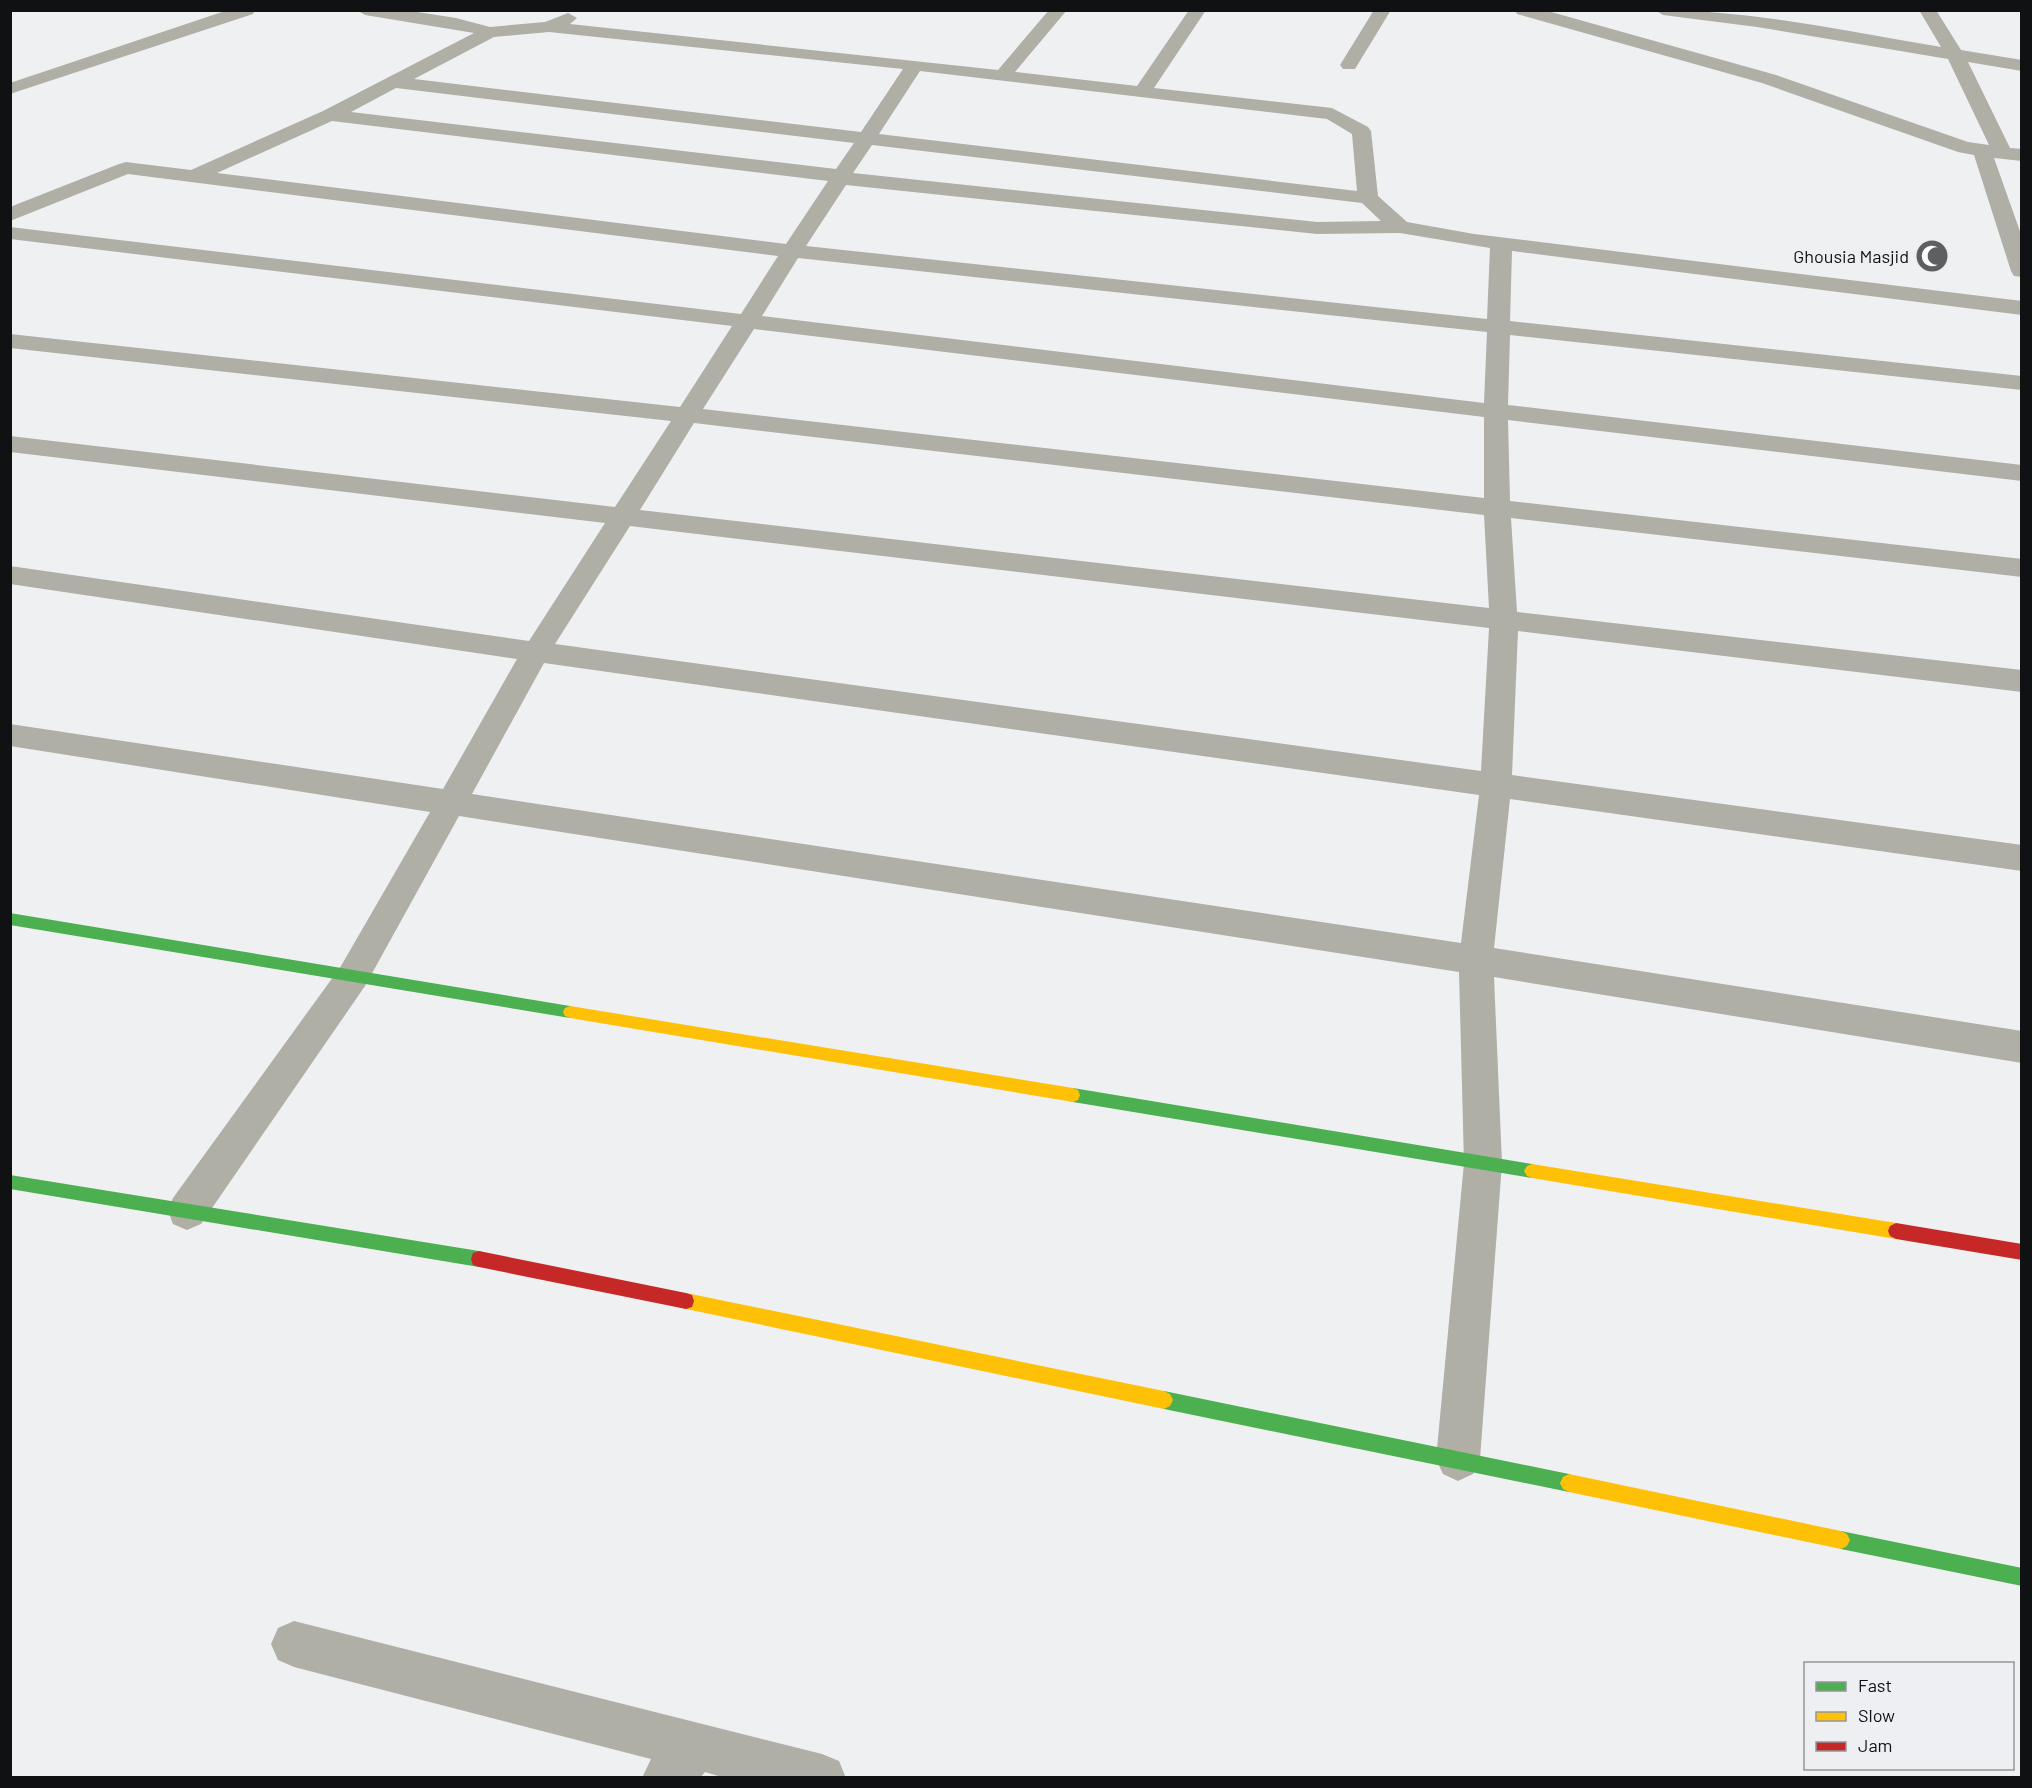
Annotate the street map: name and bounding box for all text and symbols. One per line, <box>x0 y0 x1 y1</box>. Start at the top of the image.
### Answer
mosque icon: Ghousia Masjid <box>1914 238 1950 274</box>
place label: Ghousia Masjid <box>1793 245 1909 267</box>
legend <box>1804 1662 2014 1770</box>
text: Fast <box>1858 1674 1892 1696</box>
text: Slow <box>1858 1704 1895 1726</box>
text: Jam <box>1858 1734 1892 1756</box>

